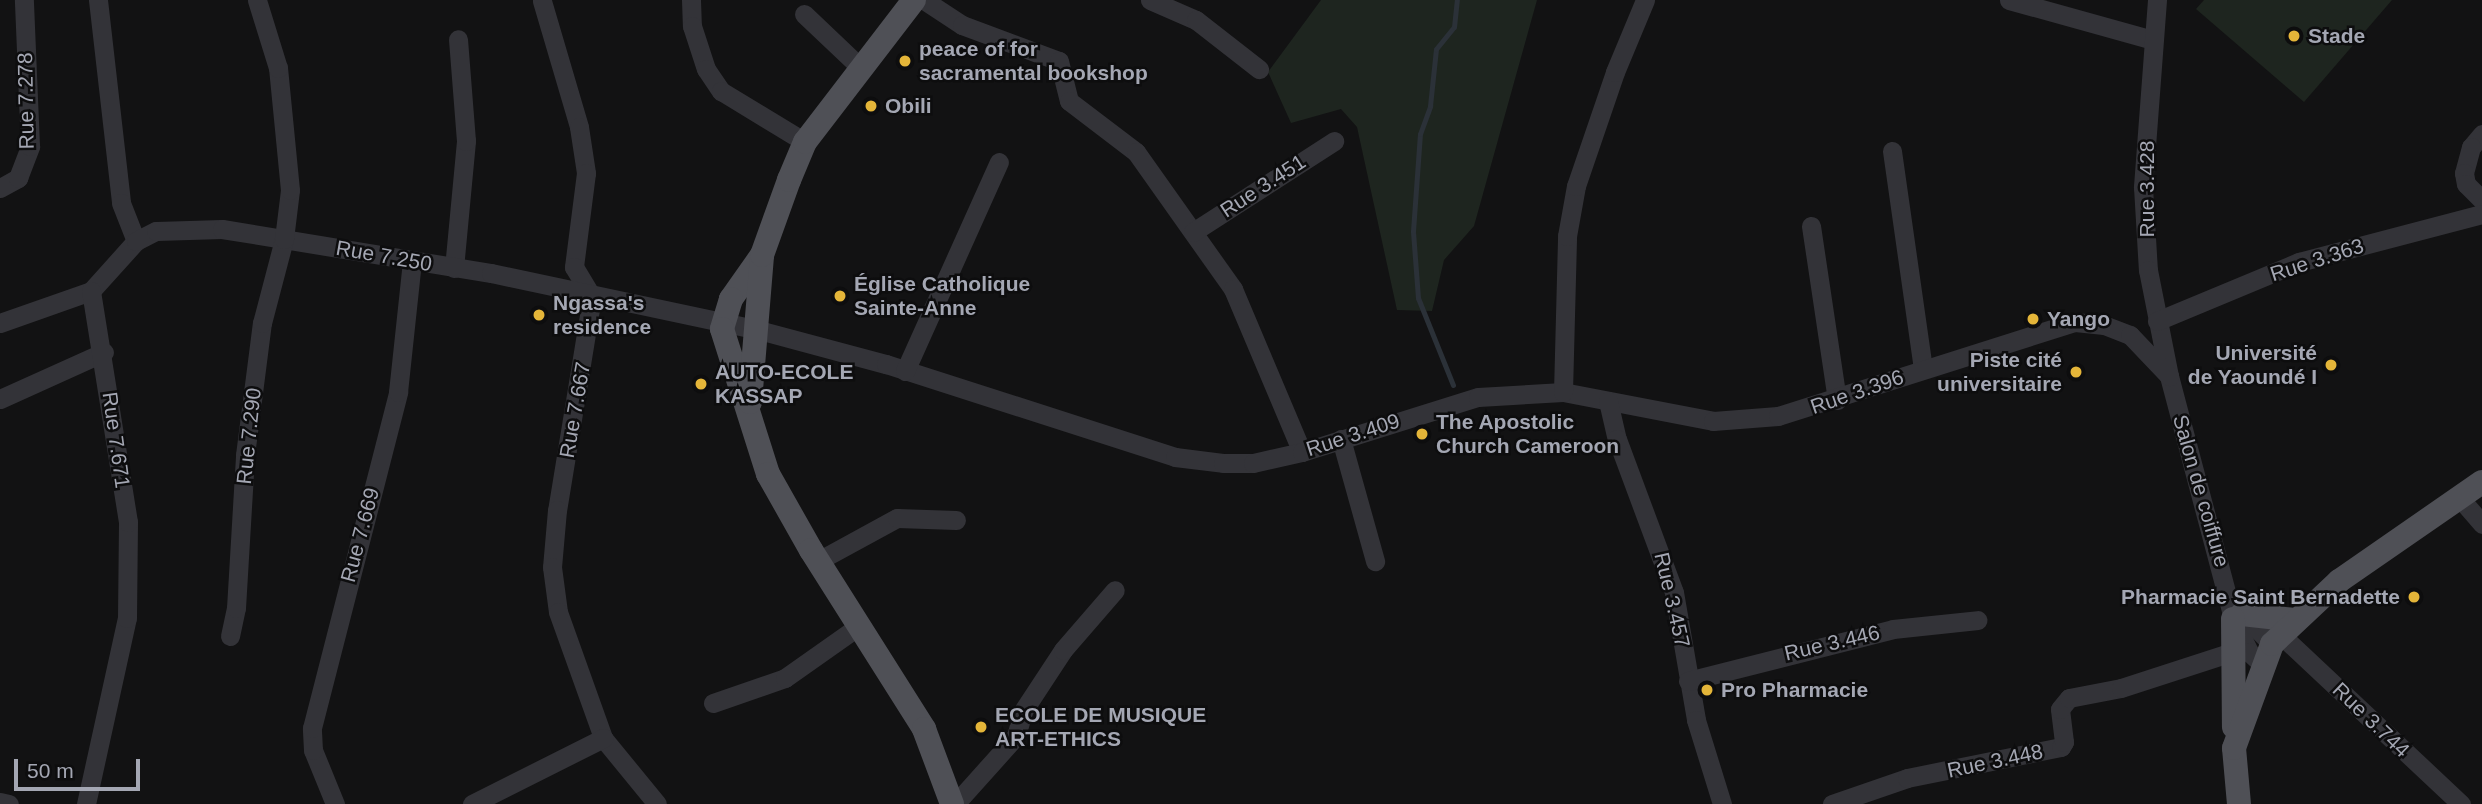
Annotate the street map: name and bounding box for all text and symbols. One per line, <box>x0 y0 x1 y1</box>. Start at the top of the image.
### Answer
place label: Stade <box>2308 23 2365 49</box>
marker: Stade <box>2286 28 2302 44</box>
place label: peace of for sacramental bookshop <box>919 36 1148 86</box>
street label: Rue 7.278 <box>13 52 39 150</box>
marker: peace of for sacramental bookshop <box>897 53 913 69</box>
place label: Obili <box>885 93 932 119</box>
marker: Obili <box>863 98 879 114</box>
street label: Rue 3.428 <box>2134 141 2160 237</box>
street label: Rue 3.451 <box>1215 149 1311 223</box>
street label: Rue 3.363 <box>2267 233 2367 287</box>
street label: Rue 7.250 <box>334 235 434 277</box>
place label: Église Catholique Sainte-Anne <box>854 271 1030 321</box>
marker: Église Catholique Sainte-Anne <box>832 288 848 304</box>
place label: Ngassa's residence <box>553 290 651 340</box>
place label: Yango <box>2047 306 2110 332</box>
marker: Ngassa's residence <box>531 307 547 323</box>
marker: Yango <box>2025 311 2041 327</box>
place label: Université de Yaoundé I <box>2187 340 2317 390</box>
place label: Piste cité universitaire <box>1937 347 2062 397</box>
marker: Université de Yaoundé I <box>2323 357 2339 373</box>
place label: AUTO-ECOLE KASSAP <box>715 359 853 409</box>
street label: Rue 7.667 <box>554 360 596 460</box>
street label: Rue 3.396 <box>1807 364 1907 420</box>
marker: Piste cité universitaire <box>2068 364 2084 380</box>
marker: AUTO-ECOLE KASSAP <box>693 376 709 392</box>
street label: Rue 7.290 <box>231 386 267 486</box>
street label: Rue 7.671 <box>97 390 135 490</box>
street label: Rue 3.409 <box>1303 408 1403 462</box>
place label: The Apostolic Church Cameroon <box>1436 409 1619 459</box>
street label: Salon de coiffure <box>2167 412 2235 570</box>
marker: The Apostolic Church Cameroon <box>1414 426 1430 442</box>
street label: Rue 7.669 <box>335 485 385 585</box>
street label: Rue 3.457 <box>1649 550 1695 650</box>
place label: Pharmacie Saint Bernadette <box>2121 584 2400 610</box>
marker: Pharmacie Saint Bernadette <box>2406 589 2422 605</box>
street label: Rue 3.446 <box>1782 620 1882 666</box>
place label: Pro Pharmacie <box>1721 677 1868 703</box>
street label: Rue 3.744 <box>2327 677 2415 763</box>
marker: Pro Pharmacie <box>1699 682 1715 698</box>
place label: ECOLE DE MUSIQUE ART-ETHICS <box>995 702 1206 752</box>
marker: ECOLE DE MUSIQUE ART-ETHICS <box>973 719 989 735</box>
street label: Rue 3.448 <box>1945 739 2045 783</box>
scale bar <box>18 744 144 788</box>
text: 50 m <box>27 759 74 782</box>

